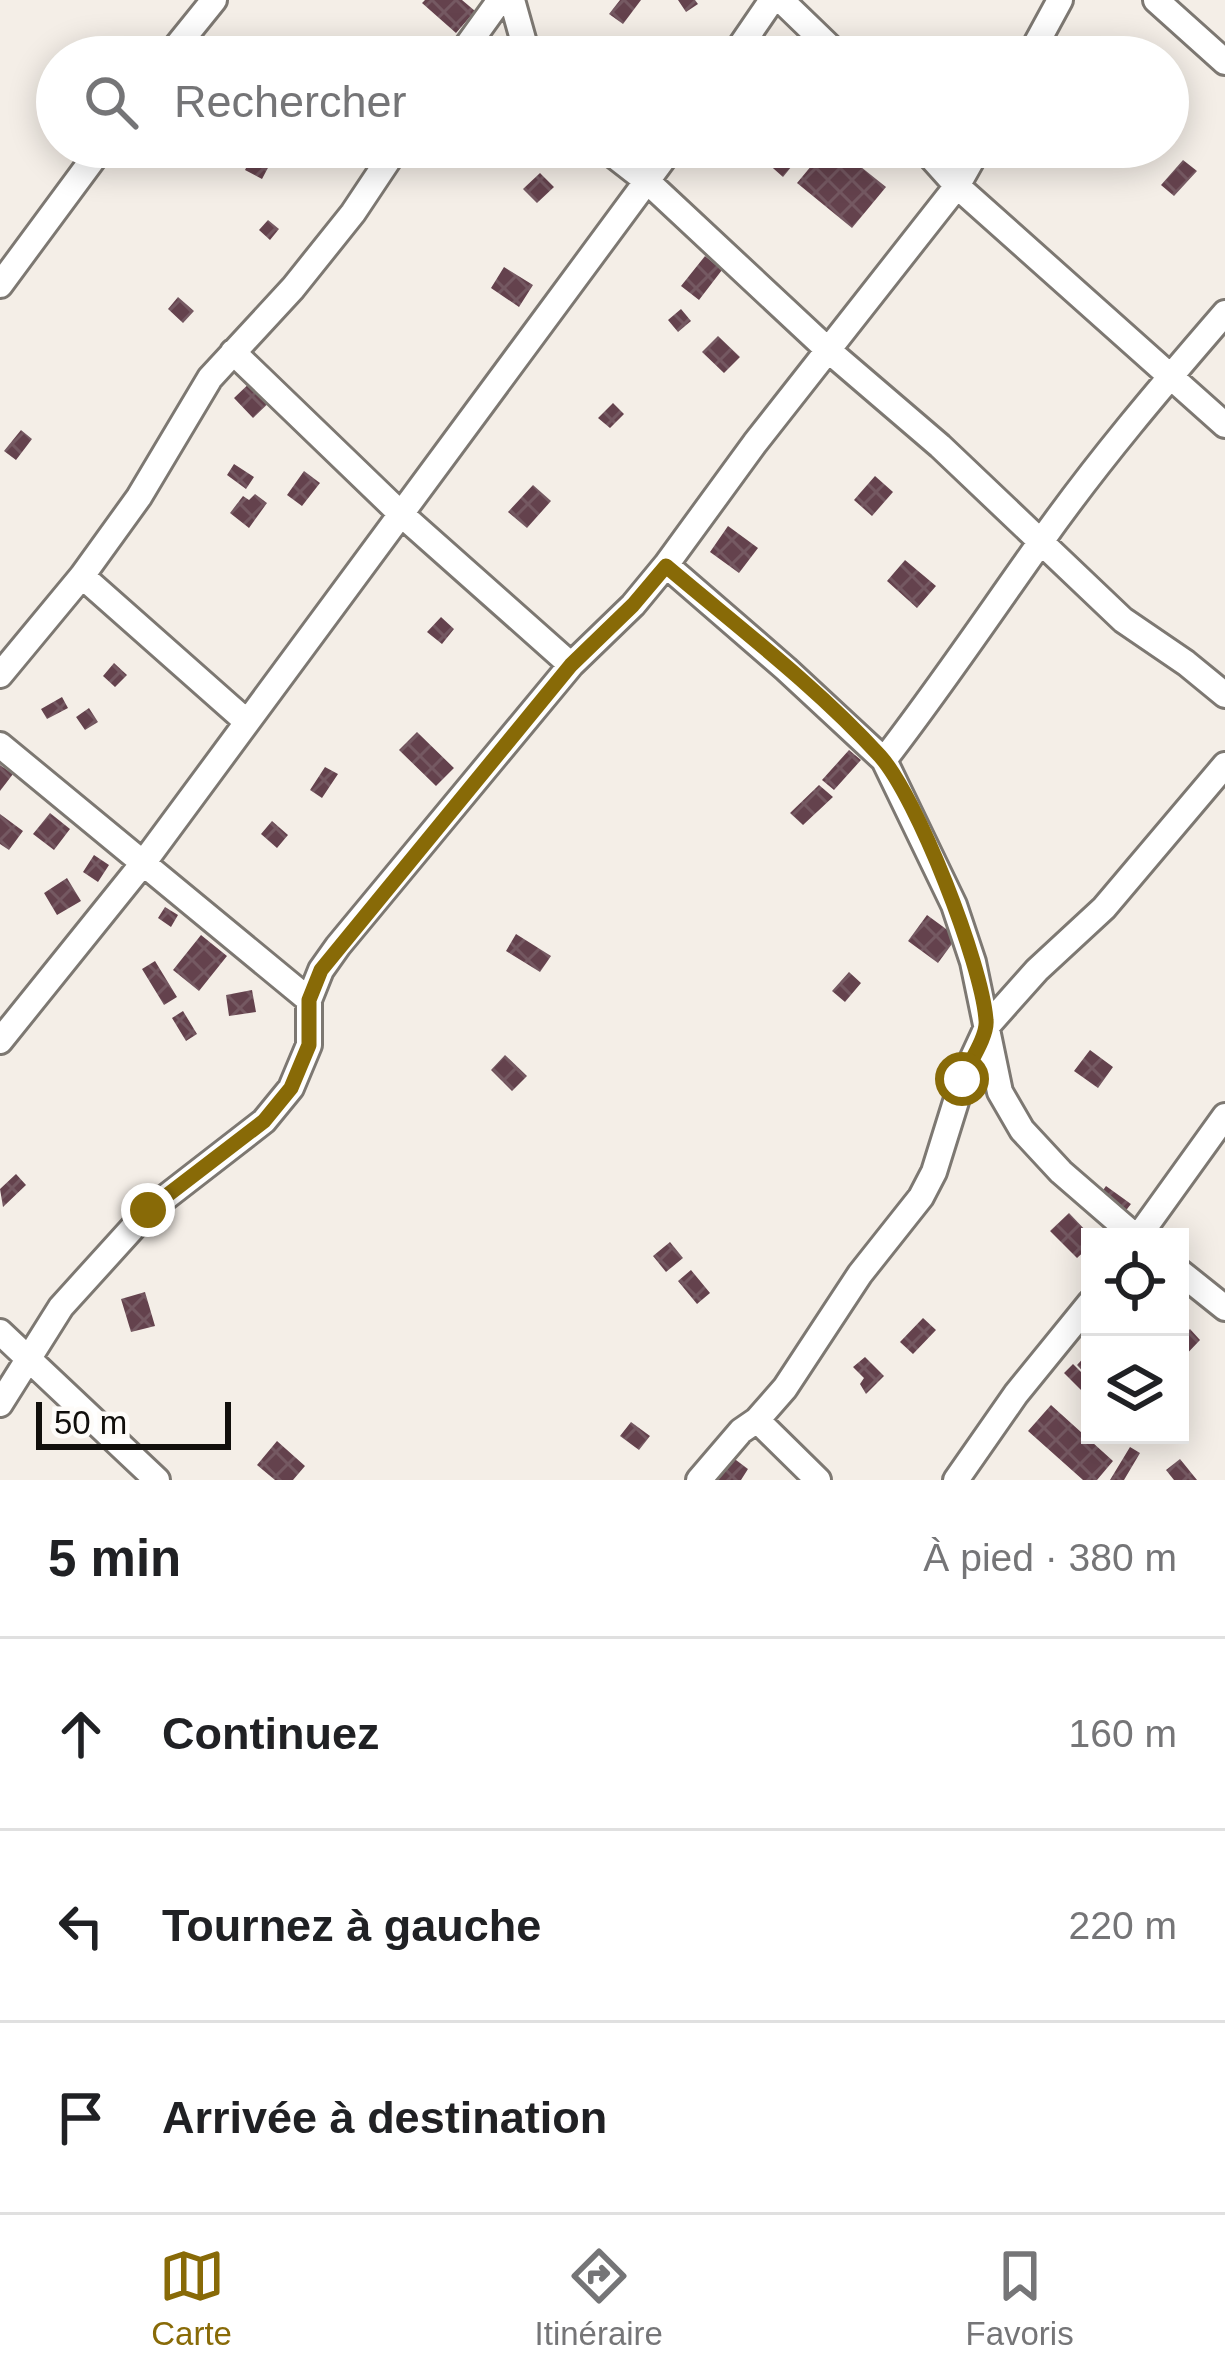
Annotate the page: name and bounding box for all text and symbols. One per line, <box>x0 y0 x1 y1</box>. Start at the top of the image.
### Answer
search box <box>36 36 1189 168</box>
icon: search <box>78 69 144 135</box>
text: Rechercher <box>174 76 407 127</box>
route start <box>935 1052 989 1106</box>
route end <box>121 1183 175 1237</box>
map controls <box>1081 1228 1189 1444</box>
button: locate <box>1081 1228 1189 1336</box>
button: layers <box>1081 1336 1189 1444</box>
scale bar <box>36 1396 231 1449</box>
text: 50 m <box>54 1404 127 1441</box>
text: 5 min <box>48 1530 181 1587</box>
text: À pied · 380 m <box>923 1536 1177 1579</box>
icon: ahead <box>48 1701 114 1767</box>
text: Continuez <box>162 1708 379 1759</box>
text: 160 m <box>1069 1712 1177 1755</box>
icon: left <box>48 1893 114 1959</box>
text: Tournez à gauche <box>162 1900 541 1951</box>
text: 220 m <box>1069 1904 1177 1947</box>
icon: arrive <box>48 2085 114 2151</box>
text: Arrivée à destination <box>162 2092 607 2143</box>
tab: Carte <box>151 2243 232 2353</box>
tab: Itinéraire <box>535 2243 663 2353</box>
tab: Favoris <box>966 2243 1074 2353</box>

